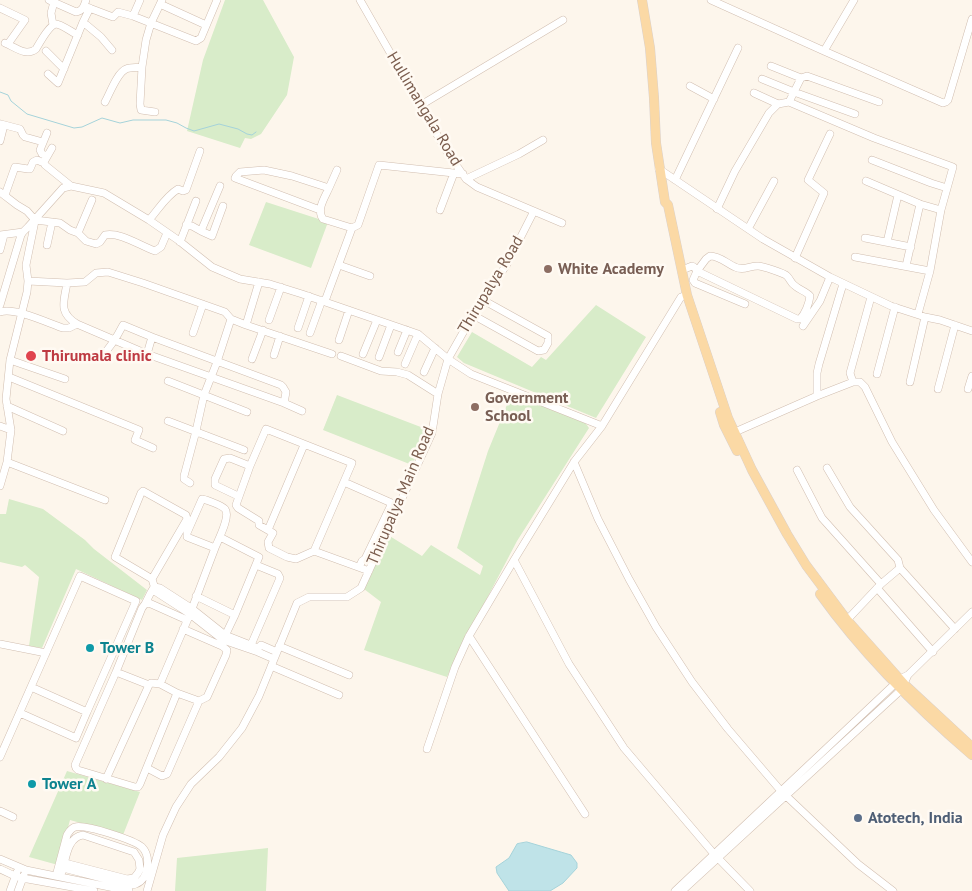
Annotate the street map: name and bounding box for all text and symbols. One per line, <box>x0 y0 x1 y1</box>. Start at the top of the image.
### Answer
street label: Hullimangala Road <box>382 48 466 170</box>
street label: Thirupalya Road <box>454 233 528 337</box>
place label: White Academy <box>558 259 664 279</box>
marker: White Academy <box>542 263 554 275</box>
place label: Thirumala clinic <box>42 346 152 366</box>
marker: Thirumala clinic <box>24 349 38 363</box>
place label: Government School <box>485 388 568 426</box>
marker: Government School <box>469 401 481 413</box>
street label: Thirupalya Main Road <box>363 424 439 568</box>
place label: Tower B <box>100 638 154 658</box>
marker: Tower B <box>84 642 96 654</box>
place label: Tower A <box>42 774 96 794</box>
marker: Tower A <box>26 778 38 790</box>
place label: Atotech, India <box>868 808 963 828</box>
marker: Atotech, India <box>852 812 864 824</box>

